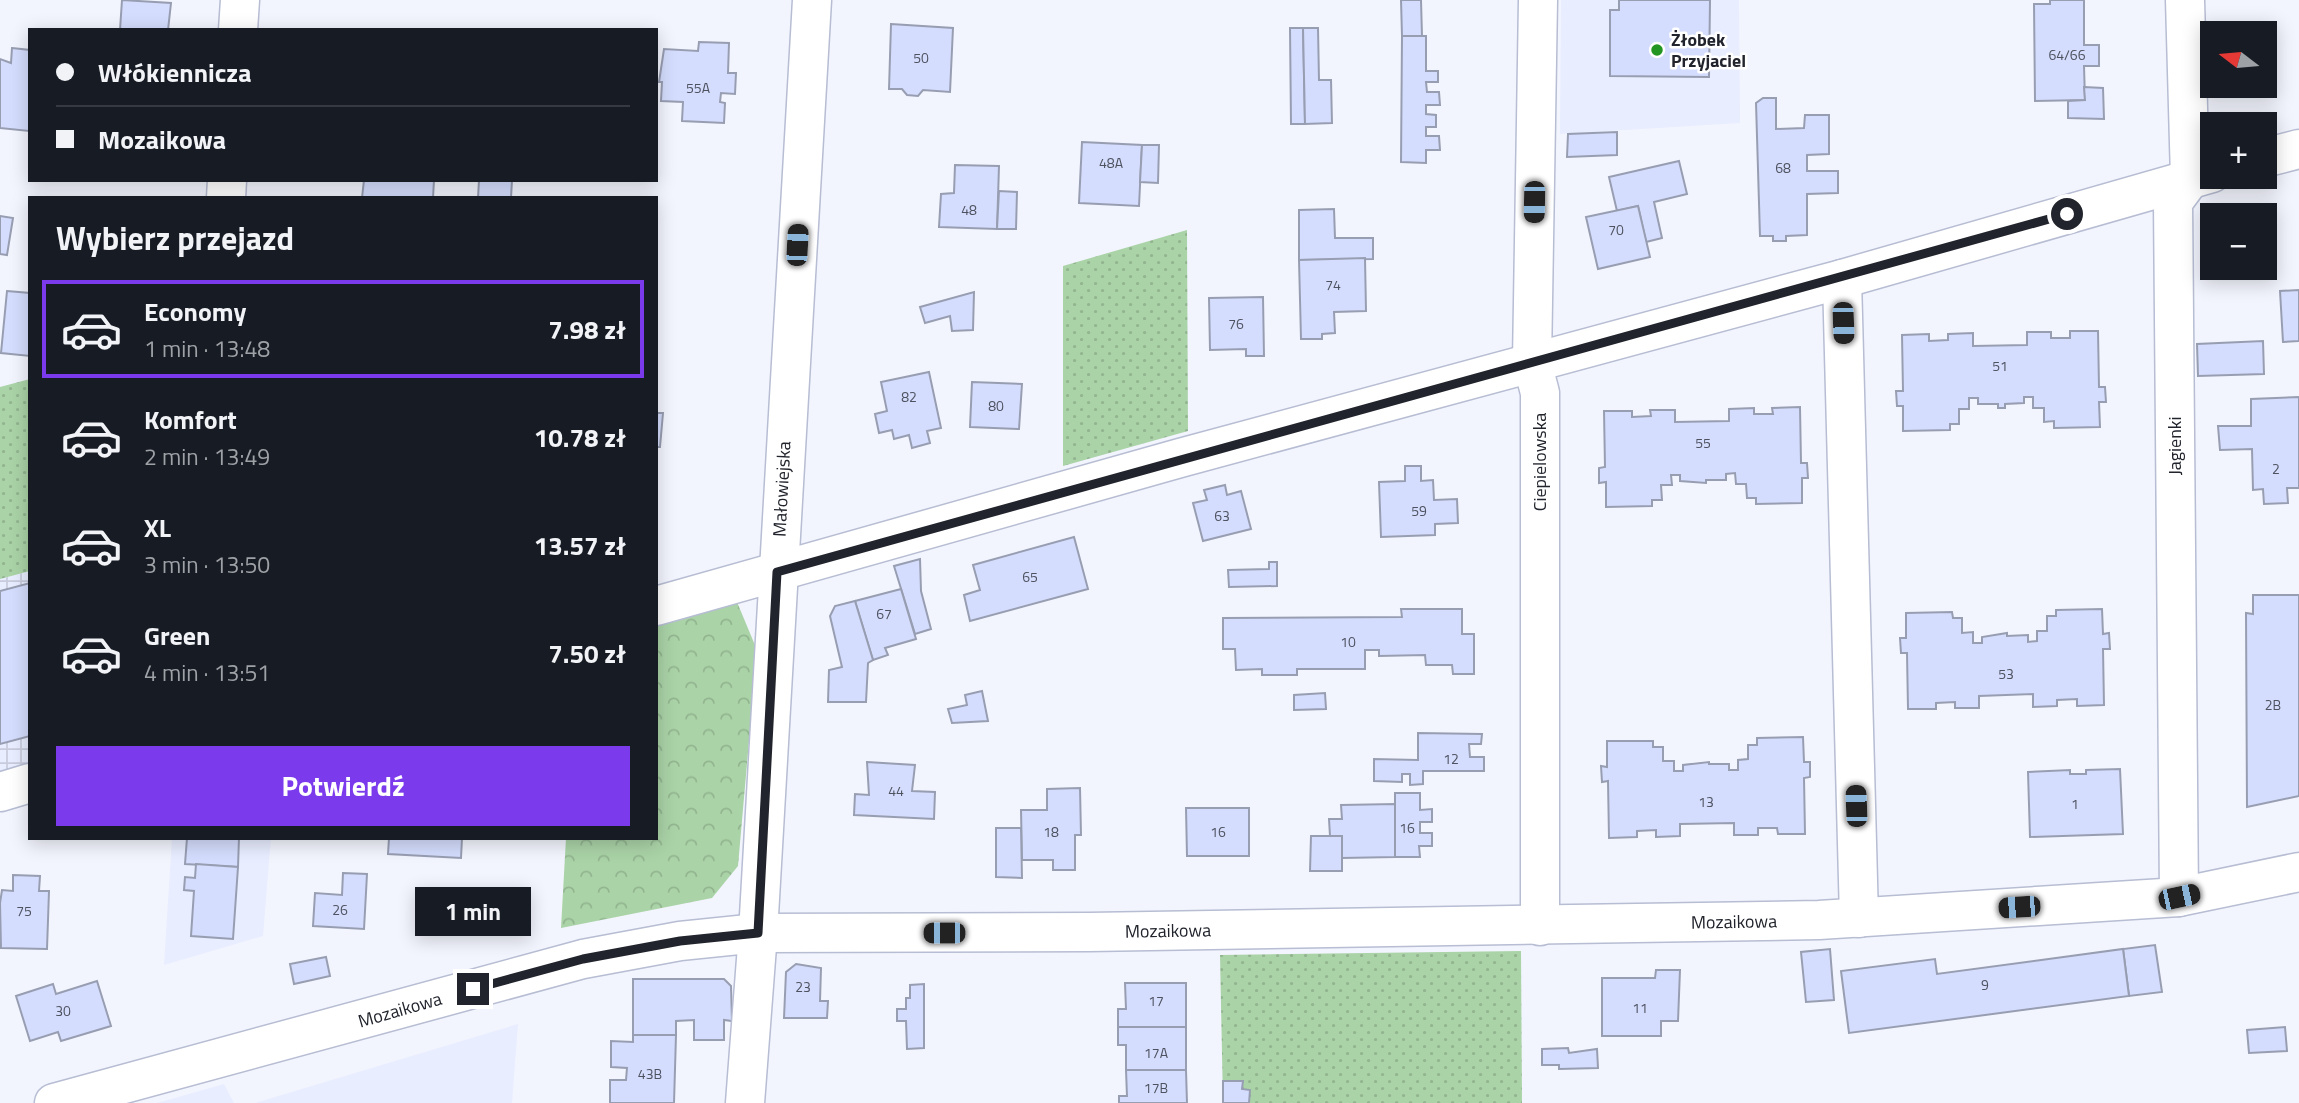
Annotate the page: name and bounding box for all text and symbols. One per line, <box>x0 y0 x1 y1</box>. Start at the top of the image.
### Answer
north arrow <box>2200 21 2277 98</box>
map controls <box>2200 21 2277 280</box>
place label: Żłobek Przyjaciel <box>1671 26 1746 74</box>
marker: Żłobek Przyjaciel <box>1649 42 1665 58</box>
house number: 64/66 <box>2048 44 2086 65</box>
house number: 50 <box>913 47 929 68</box>
text: Włókiennicza <box>98 53 251 92</box>
house number: 55A <box>686 77 711 98</box>
button: + <box>2200 112 2277 189</box>
text: Mozaikowa <box>98 120 226 159</box>
house number: 48A <box>1099 152 1124 173</box>
house number: 68 <box>1775 157 1791 178</box>
car <box>1524 181 1545 223</box>
route start <box>2051 198 2083 230</box>
house number: 48 <box>961 199 977 220</box>
button: − <box>2200 203 2277 280</box>
text: Wybierz przejazd <box>56 214 294 262</box>
house number: 70 <box>1608 219 1624 240</box>
car <box>786 223 809 267</box>
house number: 74 <box>1325 274 1341 295</box>
text: Economy <box>144 292 246 331</box>
icon: car <box>60 298 123 361</box>
car <box>1832 302 1855 344</box>
text: 7.98 zł <box>548 310 626 349</box>
house number: 76 <box>1228 313 1244 334</box>
text: 1 min · 13:48 <box>144 331 270 366</box>
house number: 51 <box>1992 355 2008 376</box>
house number: 82 <box>901 386 917 407</box>
house number: 80 <box>988 395 1004 416</box>
text: Komfort <box>144 400 237 439</box>
icon: car <box>60 406 123 469</box>
street label: Ciepielowska <box>1526 413 1553 511</box>
street label: Jagienki <box>2161 417 2188 475</box>
text: 10.78 zł <box>534 418 626 457</box>
house number: 55 <box>1695 432 1711 453</box>
text: 2 min · 13:49 <box>144 439 270 474</box>
street label: Małowiejska <box>766 440 797 538</box>
house number: 2 <box>2272 458 2280 479</box>
house number: 59 <box>1411 500 1427 521</box>
house number: 63 <box>1214 505 1230 526</box>
text: XL <box>144 508 171 547</box>
icon: car <box>60 514 123 577</box>
text: 13.57 zł <box>534 526 626 565</box>
text: 3 min · 13:50 <box>144 547 270 582</box>
house number: 65 <box>1022 566 1038 587</box>
house number: 67 <box>876 603 892 624</box>
text: Green <box>144 616 210 655</box>
icon: car <box>60 622 123 685</box>
house number: 10 <box>1340 631 1356 652</box>
text: 7.50 zł <box>548 634 626 673</box>
text: 4 min · 13:51 <box>144 655 270 690</box>
house number: 53 <box>1998 663 2014 684</box>
house number: 2B <box>2265 694 2281 715</box>
button: Potwierdź <box>56 746 630 826</box>
house number: 12 <box>1443 748 1459 769</box>
house number: 44 <box>888 780 904 801</box>
car <box>1845 785 1868 827</box>
house number: 13 <box>1698 791 1714 812</box>
house number: 1 <box>2071 793 2079 814</box>
house number: 16 <box>1399 817 1415 838</box>
house number: 18 <box>1043 821 1059 842</box>
house number: 16 <box>1210 821 1226 842</box>
car <box>2157 882 2202 912</box>
callout: 1 min <box>415 888 531 936</box>
text: 1 min <box>445 894 501 929</box>
car <box>1998 895 2041 919</box>
house number: 26 <box>332 899 348 920</box>
house number: 75 <box>16 900 32 921</box>
street label: Mozaikowa <box>1691 907 1777 936</box>
street label: Mozaikowa <box>1125 916 1211 945</box>
car <box>924 923 966 944</box>
route end <box>457 973 489 1005</box>
house number: 9 <box>1981 974 1989 995</box>
house number: 23 <box>795 976 811 997</box>
street label: Mozaikowa <box>355 985 445 1034</box>
house number: 17 <box>1148 990 1164 1011</box>
house number: 11 <box>1632 997 1648 1018</box>
house number: 30 <box>55 1000 71 1021</box>
house number: 17A <box>1144 1042 1169 1063</box>
house number: 43B <box>638 1063 662 1084</box>
house number: 17B <box>1144 1077 1168 1098</box>

